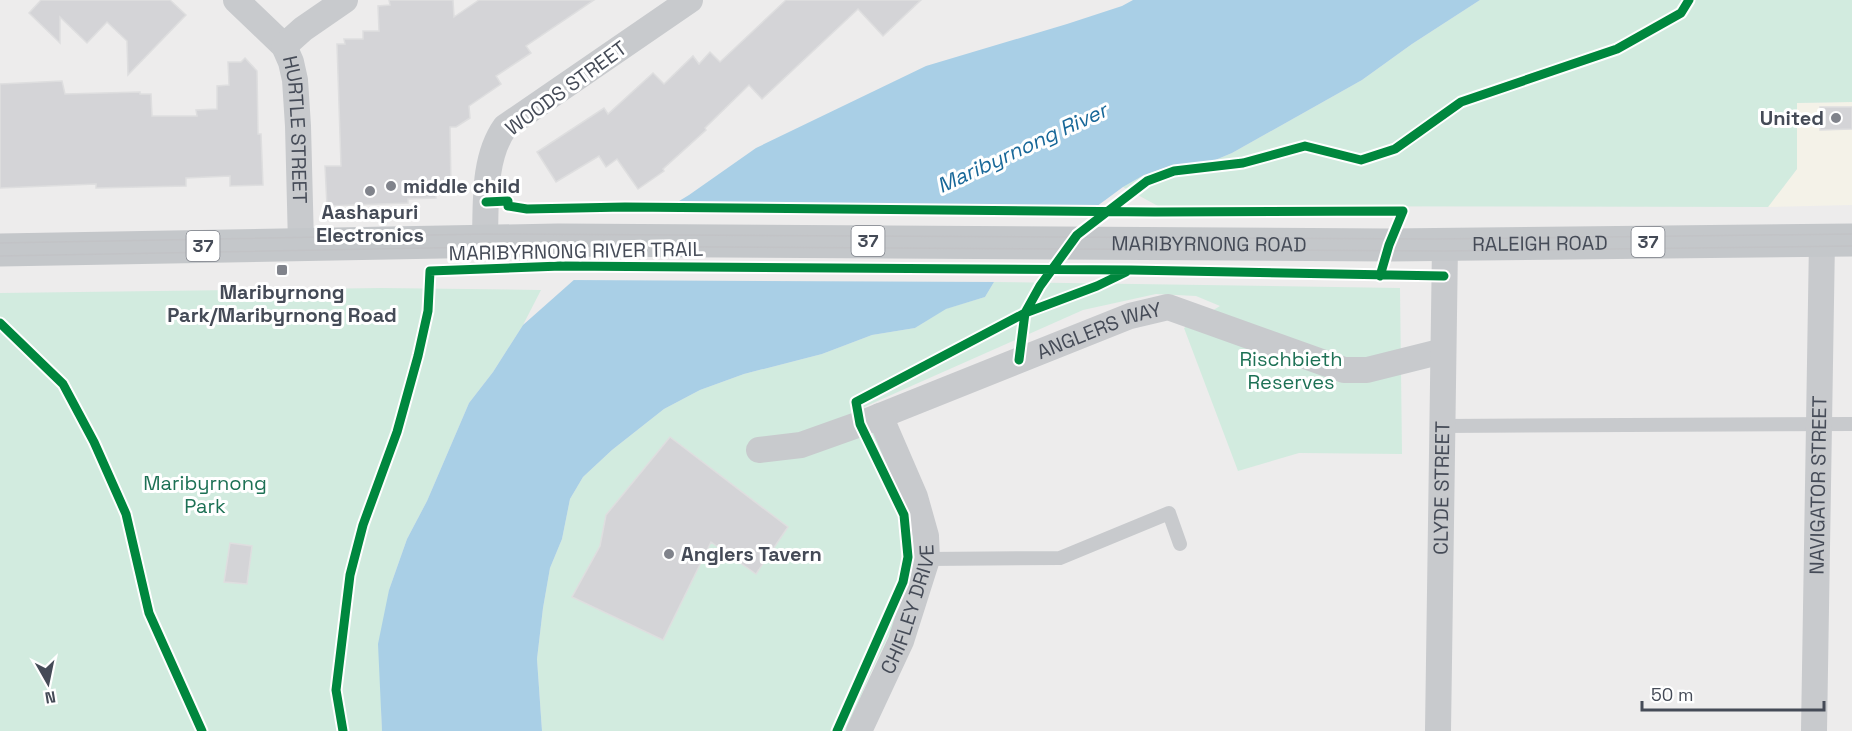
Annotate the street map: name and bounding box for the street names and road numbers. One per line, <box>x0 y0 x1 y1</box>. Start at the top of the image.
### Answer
street label: WOODS STREET <box>500 35 632 141</box>
street label: HURTLE STREET <box>277 53 313 204</box>
road number: 37 <box>852 226 884 256</box>
road number: 37 <box>1632 227 1664 257</box>
street label: MARIBYRNONG ROAD <box>1111 230 1307 258</box>
street label: RALEIGH ROAD <box>1472 230 1608 257</box>
road number: 37 <box>186 231 220 261</box>
street label: MARIBYRNONG RIVER TRAIL <box>449 236 704 266</box>
street label: ANGLERS WAY <box>1033 296 1164 365</box>
street label: NAVIGATOR STREET <box>1804 395 1832 575</box>
street label: CLYDE STREET <box>1428 421 1455 555</box>
street label: CHIFLEY DRIVE <box>874 544 940 678</box>

